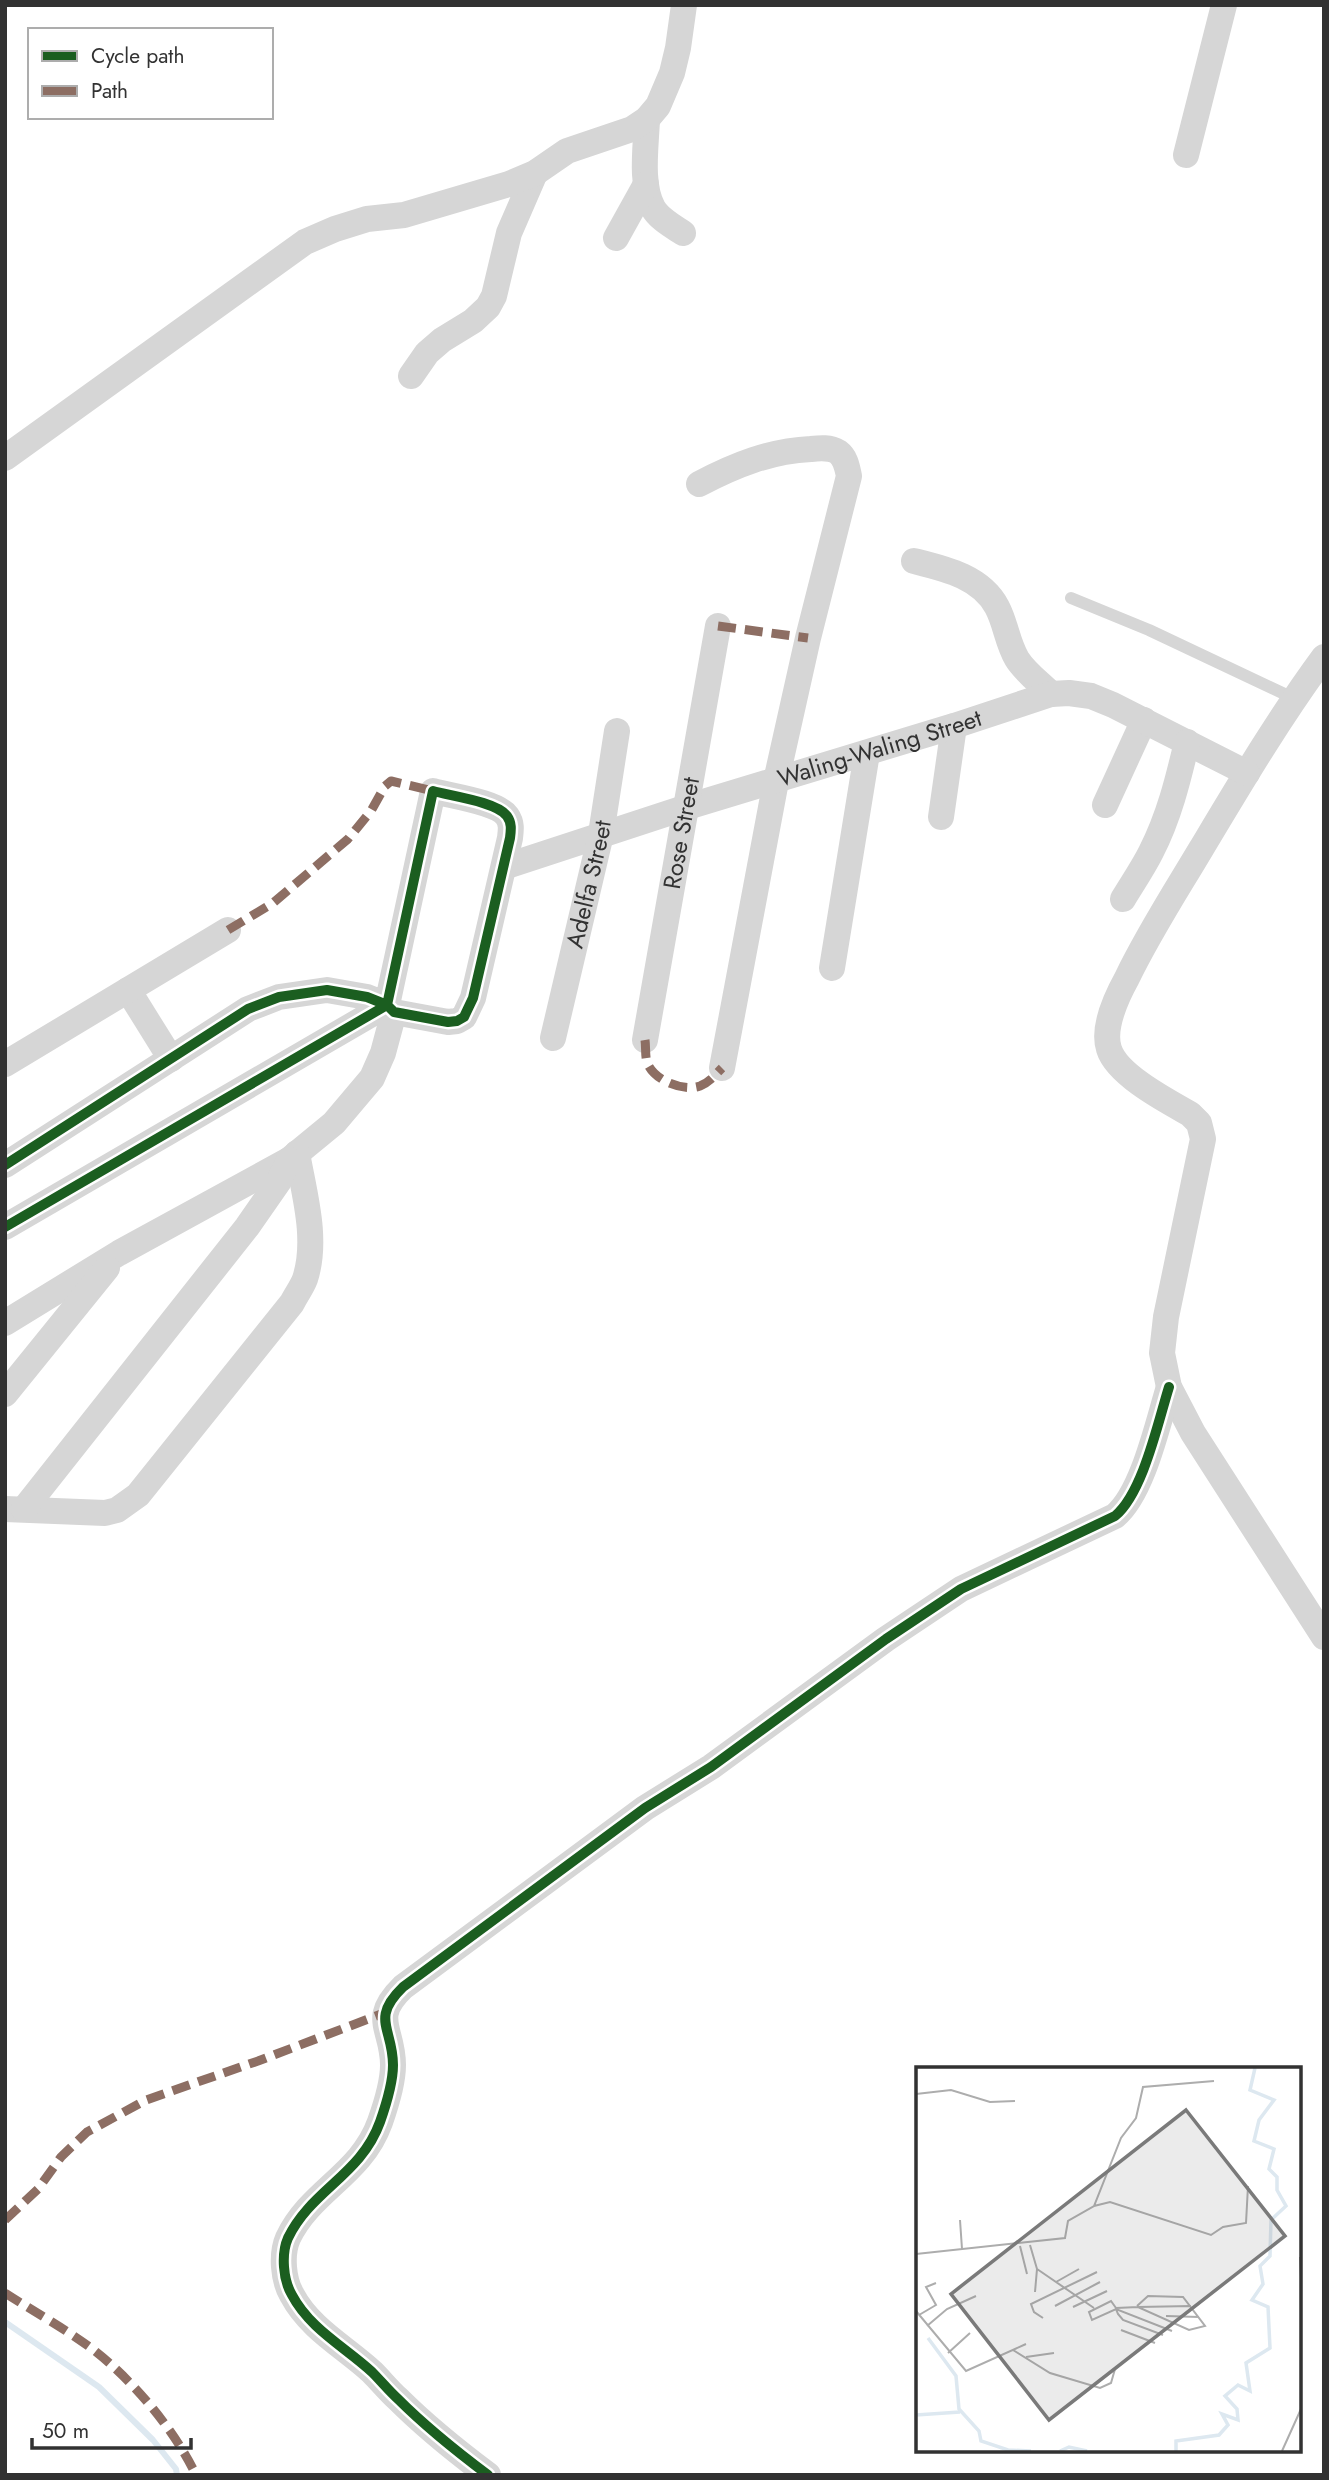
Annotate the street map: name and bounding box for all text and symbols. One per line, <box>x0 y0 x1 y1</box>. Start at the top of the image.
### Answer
legend <box>28 28 273 119</box>
text: Cycle path <box>91 41 184 71</box>
text: Path <box>91 76 128 106</box>
street label: Waling-Waling Street <box>773 700 986 796</box>
street label: Rose Street <box>654 774 708 892</box>
street label: Adelfa Street <box>557 818 620 952</box>
inset map <box>916 2067 1301 2452</box>
scale bar <box>32 2406 191 2450</box>
text: 50 m <box>42 2416 89 2446</box>

